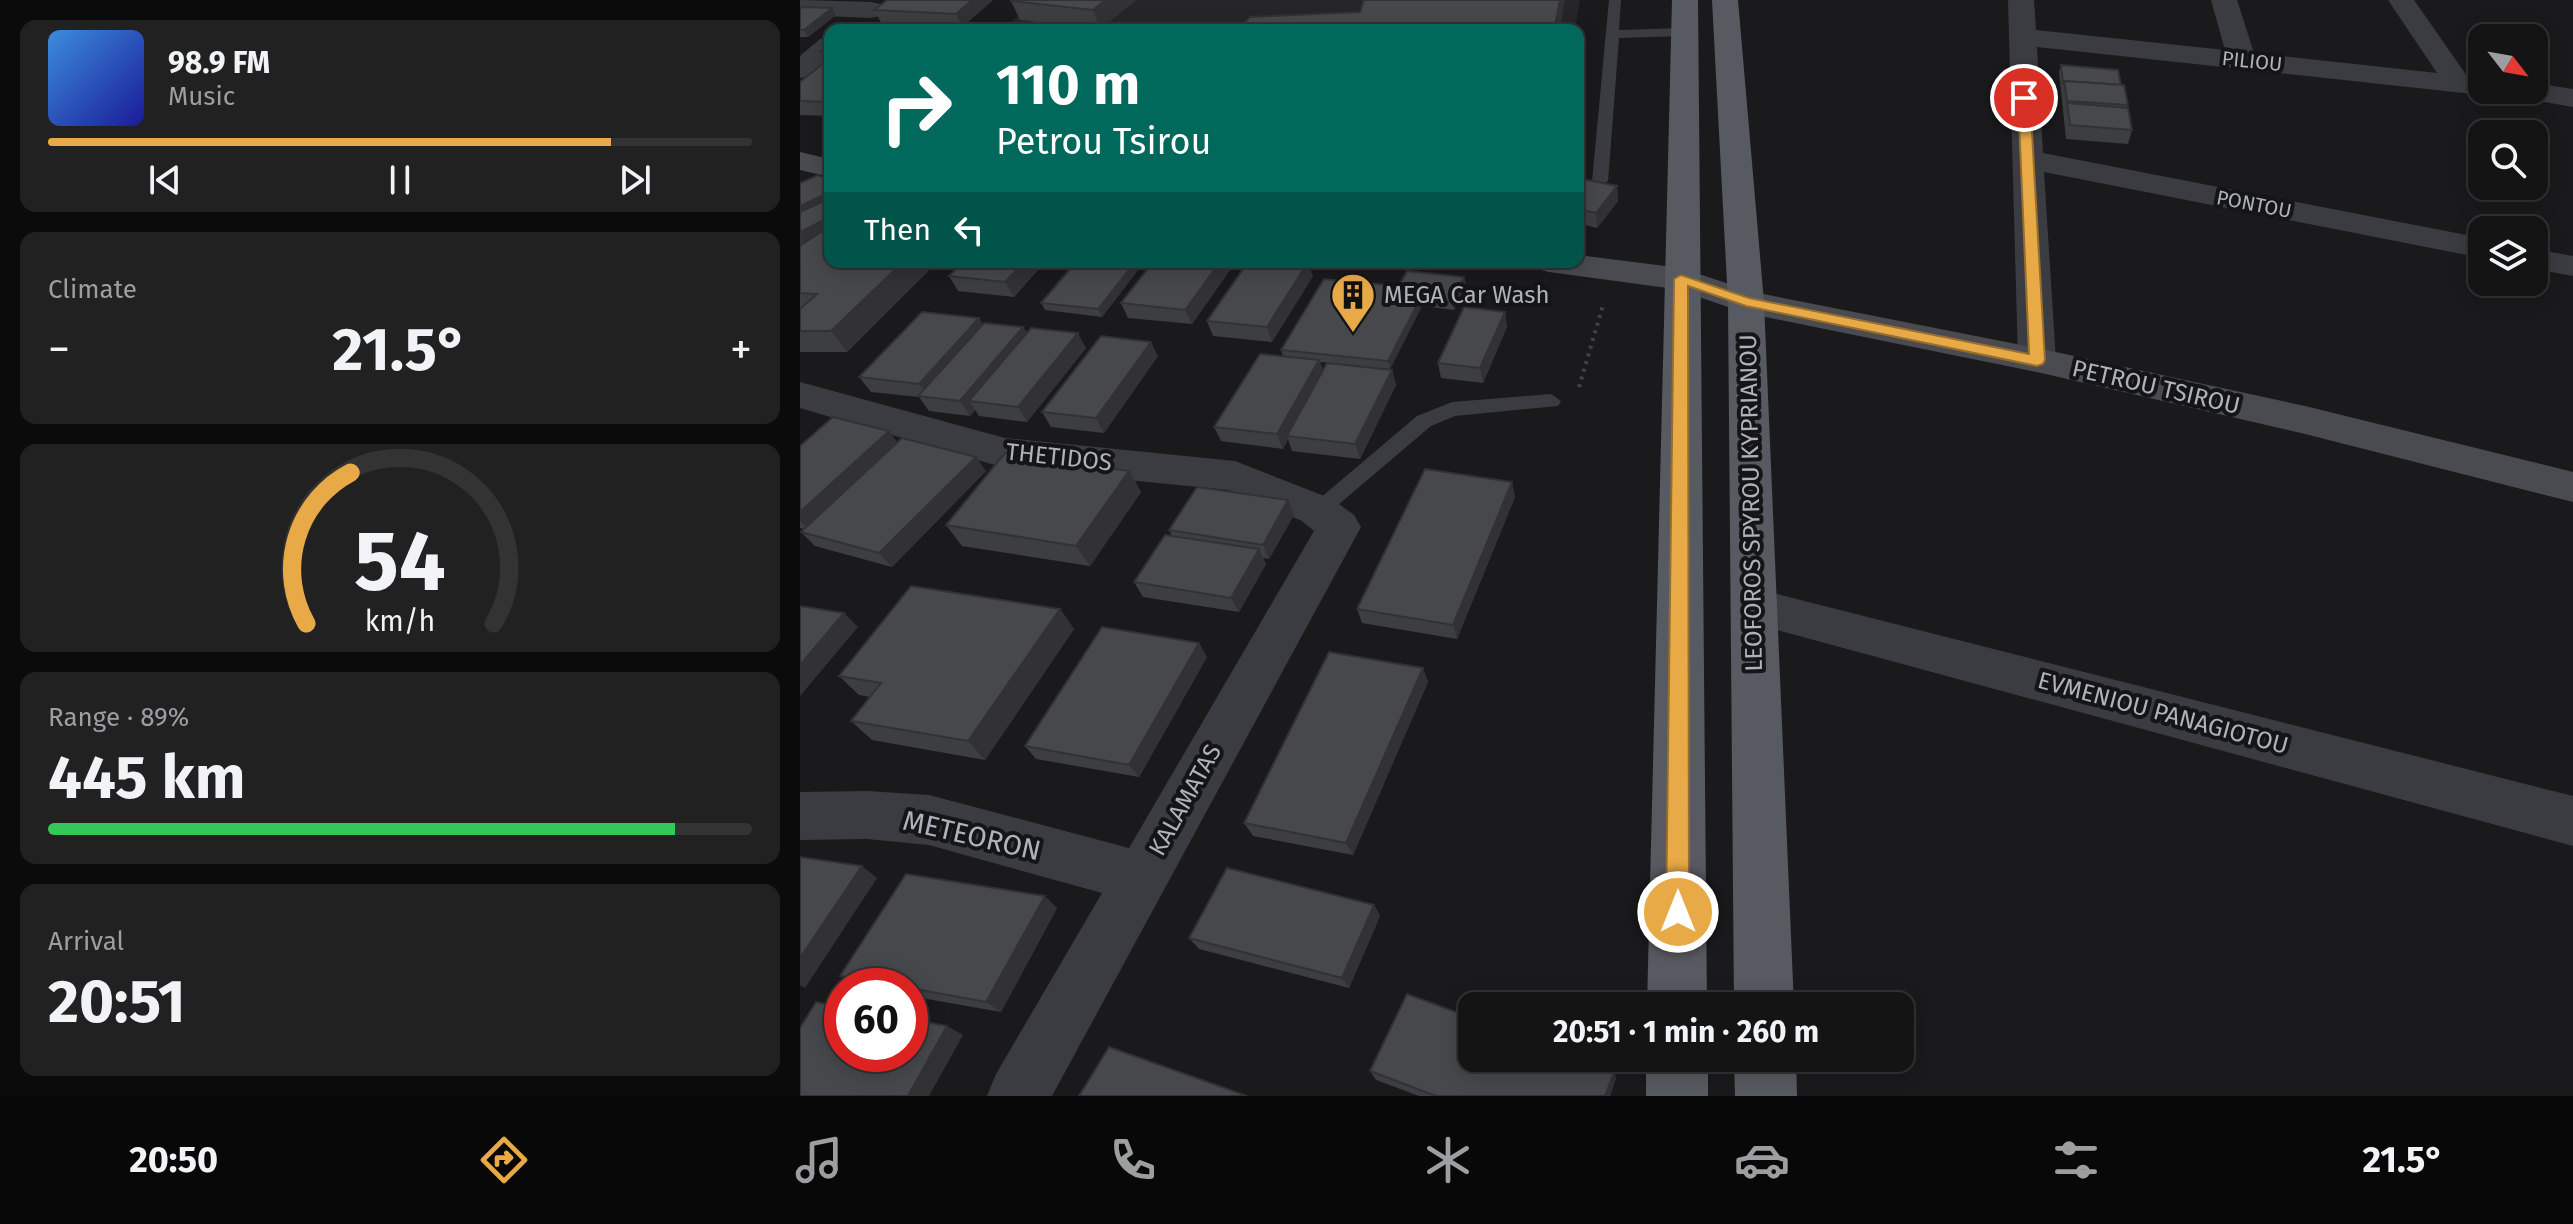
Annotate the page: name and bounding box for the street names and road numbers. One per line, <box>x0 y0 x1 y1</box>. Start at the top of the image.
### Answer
street label: PILIOU <box>2221 46 2283 76</box>
street label: PONTOU <box>2214 185 2294 223</box>
street label: LEOFOROS SPYROU KYPRIANOU <box>1734 334 1768 672</box>
street label: PETROU TSIROU <box>2069 354 2243 420</box>
street label: THETIDOS <box>1005 438 1113 476</box>
street label: EVMENIOU PANAGIOTOU <box>2035 666 2291 760</box>
street label: KALAMATAS <box>1143 739 1227 861</box>
street label: METEORON <box>900 804 1044 867</box>

